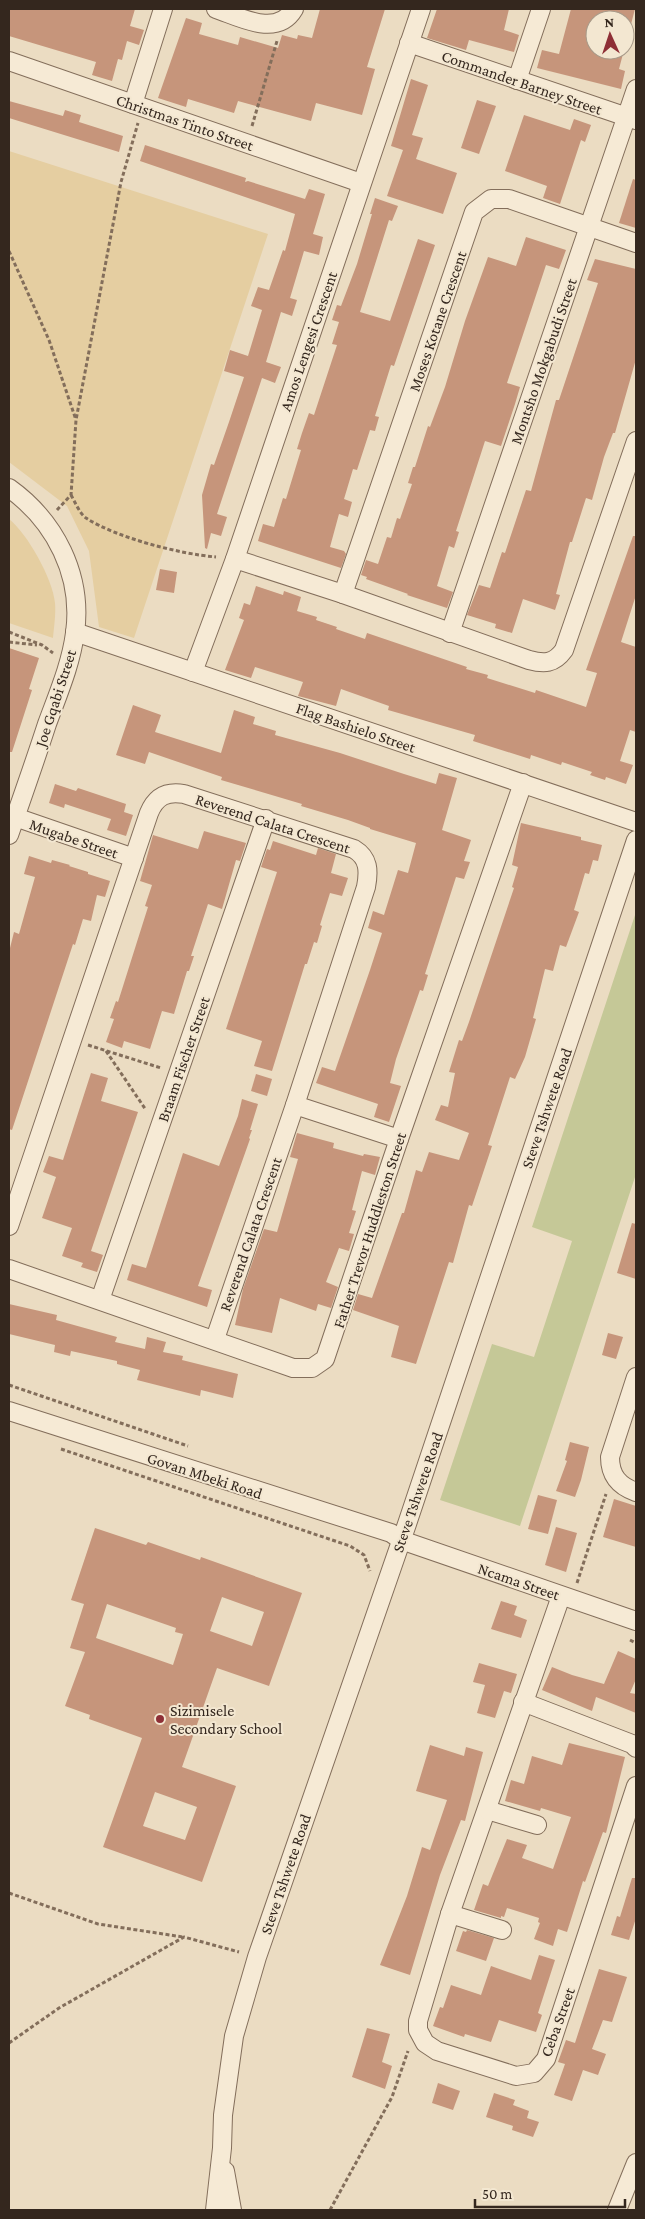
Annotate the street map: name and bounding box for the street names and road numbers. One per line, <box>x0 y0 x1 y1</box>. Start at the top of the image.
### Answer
street label: Commander Barney Street <box>439 47 605 119</box>
street label: Christmas Tinto Street <box>114 91 256 154</box>
street label: Moses Kotane Crescent <box>405 248 470 394</box>
street label: Amos Lengesi Crescent <box>277 268 342 414</box>
street label: Montsho Mokgabudi Street <box>507 275 581 447</box>
street label: Joe Gqabi Street <box>31 647 80 751</box>
street label: Flag Bashielo Street <box>294 699 418 757</box>
street label: Reverend Calata Crescent <box>193 790 353 857</box>
street label: Mugabe Street <box>27 815 121 863</box>
street label: Braam Fischer Street <box>154 994 213 1124</box>
street label: Steve Tshwete Road <box>518 1045 575 1171</box>
street label: Father Trevor Huddleston Street <box>330 1129 409 1330</box>
street label: Reverend Calata Crescent <box>216 1154 285 1313</box>
street label: Steve Tshwete Road <box>389 1429 446 1555</box>
street label: Govan Mbeki Road <box>145 1449 265 1502</box>
street label: Ncama Street <box>476 1560 563 1604</box>
street label: Steve Tshwete Road <box>257 1811 314 1937</box>
street label: Ceba Street <box>537 1985 578 2059</box>

